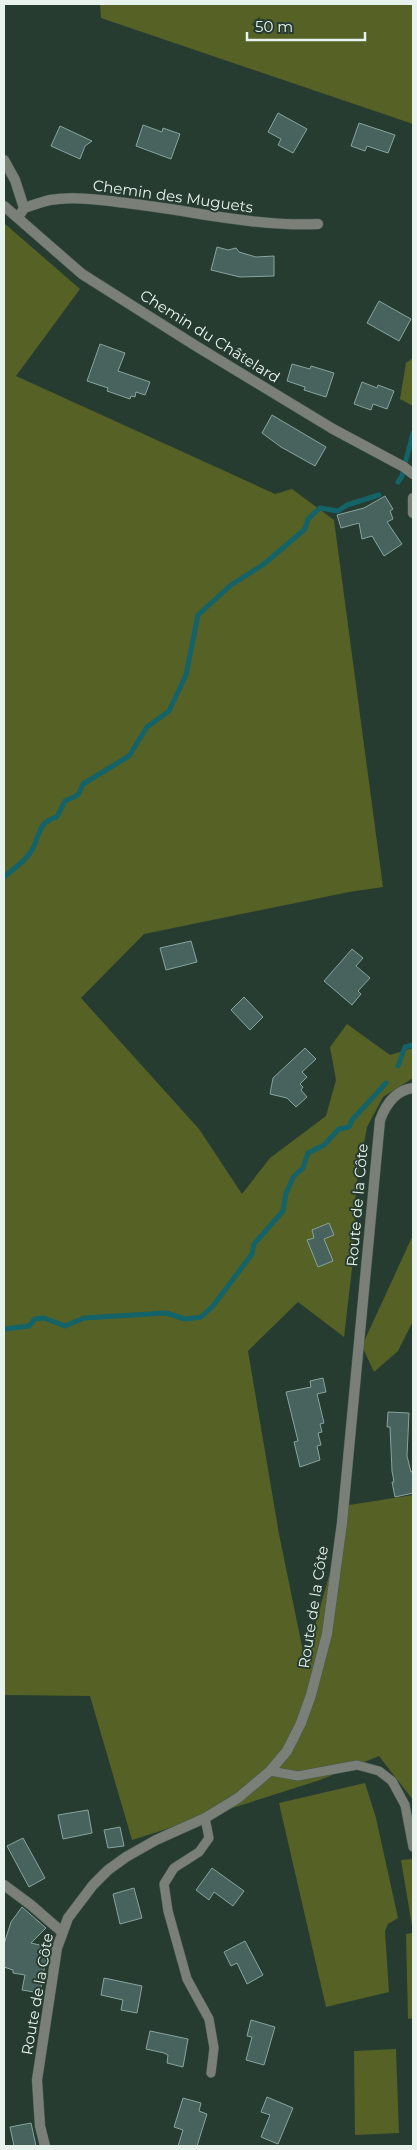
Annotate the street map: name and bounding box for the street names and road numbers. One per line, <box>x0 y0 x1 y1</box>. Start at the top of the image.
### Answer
street label: Chemin des Muguets <box>92 175 254 217</box>
street label: Chemin du Châtelard <box>137 285 283 387</box>
street label: Route de la Côte <box>342 1143 372 1267</box>
street label: Route de la Côte <box>294 1544 332 1670</box>
street label: Route de la Côte <box>17 1931 57 2057</box>

